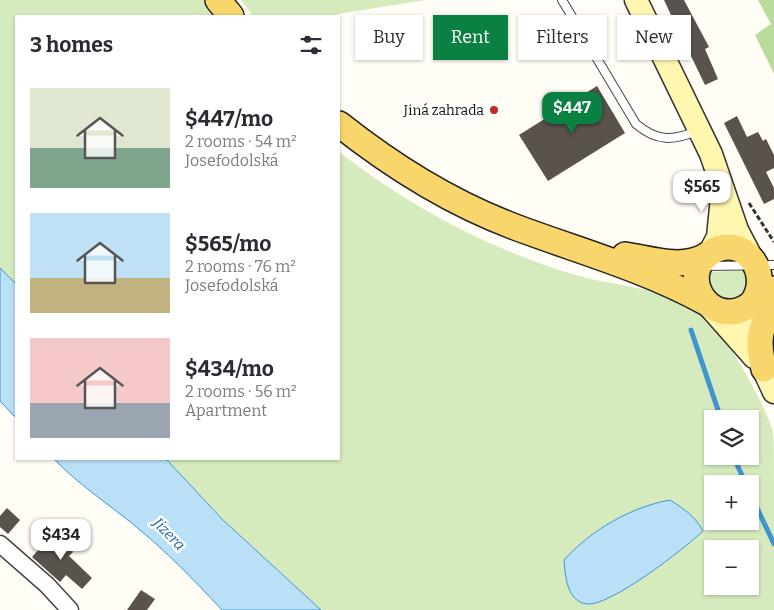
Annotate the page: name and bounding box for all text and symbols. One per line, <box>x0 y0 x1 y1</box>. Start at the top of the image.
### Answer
chip: Buy <box>355 15 423 60</box>
chip: Rent <box>433 15 508 60</box>
chip: Filters <box>518 15 607 60</box>
chip: New <box>617 15 691 60</box>
icon: filters <box>297 31 325 59</box>
text: 3 homes <box>30 32 113 58</box>
pin: $447 <box>542 92 602 134</box>
text: $447 <box>553 98 591 117</box>
place label: Jiná zahrada <box>403 102 484 119</box>
marker: Jiná zahrada <box>488 104 500 116</box>
text: $447/mo <box>185 106 273 132</box>
icon: home <box>70 108 130 168</box>
text: 2 rooms · 54 m² <box>185 132 297 151</box>
text: Josefodolská <box>185 151 279 170</box>
pin: $565 <box>672 170 732 213</box>
text: $565 <box>684 177 720 196</box>
text: $565/mo <box>185 231 271 257</box>
icon: home <box>70 233 130 293</box>
text: 2 rooms · 76 m² <box>185 257 296 276</box>
text: Josefodolská <box>185 276 279 295</box>
text: $434/mo <box>185 356 274 382</box>
icon: home <box>70 358 130 418</box>
text: 2 rooms · 56 m² <box>185 382 297 401</box>
text: Apartment <box>185 401 267 420</box>
map controls <box>704 410 759 595</box>
button: layers <box>704 410 759 465</box>
button: + <box>704 475 759 530</box>
water label: Jizera <box>148 513 189 554</box>
pin: $434 <box>31 518 91 561</box>
text: $434 <box>42 525 80 544</box>
button: − <box>704 540 759 595</box>

